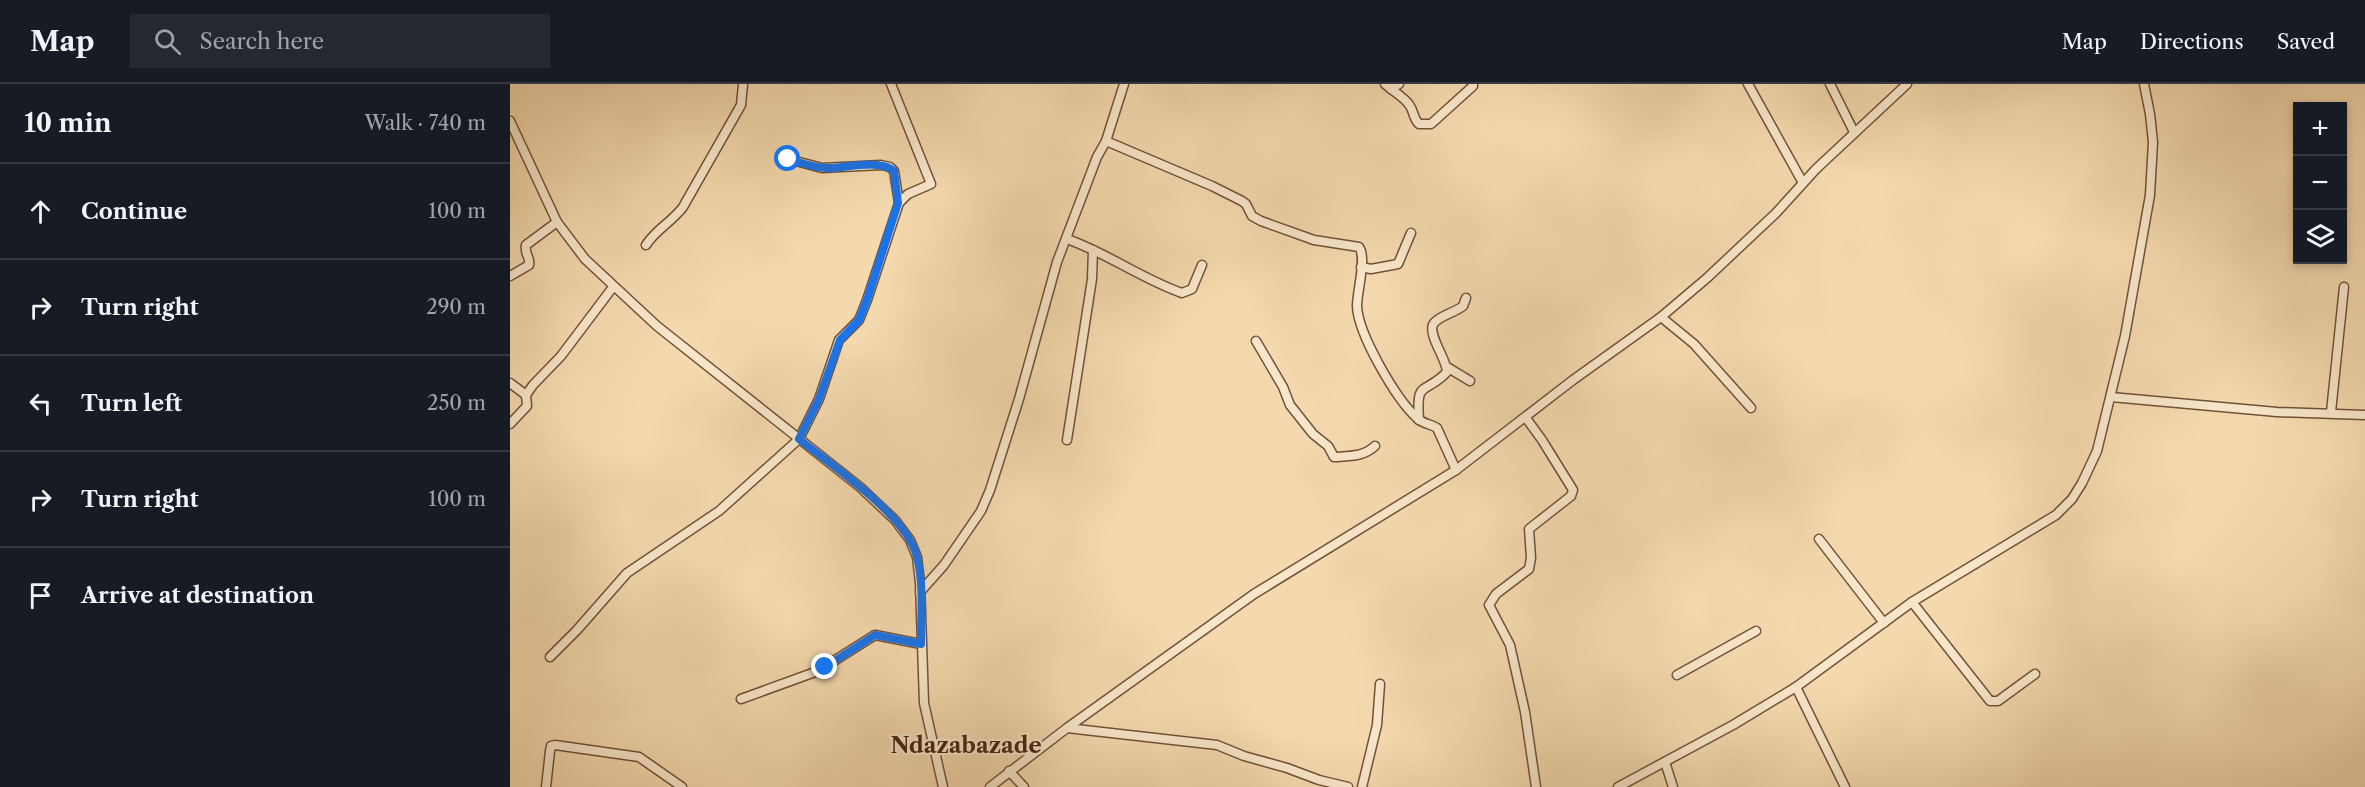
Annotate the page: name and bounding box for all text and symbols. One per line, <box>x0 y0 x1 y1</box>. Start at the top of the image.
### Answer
search box <box>130 14 550 68</box>
text: Map <box>30 24 94 58</box>
icon: search <box>151 25 184 58</box>
text: Search here <box>199 28 324 55</box>
text: Map <box>2062 29 2107 54</box>
text: Directions <box>2140 29 2244 54</box>
text: Saved <box>2277 29 2335 54</box>
map controls <box>2293 102 2347 264</box>
button: + <box>2293 102 2347 156</box>
text: 10 min <box>24 107 112 139</box>
text: Walk · 740 m <box>365 111 486 135</box>
route start <box>774 145 800 171</box>
button: − <box>2293 156 2347 210</box>
icon: ahead <box>24 195 57 228</box>
text: Continue <box>81 198 187 225</box>
text: 100 m <box>428 199 486 223</box>
button: layers <box>2293 210 2347 264</box>
icon: right <box>24 291 57 324</box>
text: Turn right <box>81 294 199 321</box>
text: 290 m <box>426 295 486 319</box>
icon: left <box>24 387 57 420</box>
text: Turn left <box>81 390 182 417</box>
text: 250 m <box>427 391 486 415</box>
icon: right <box>24 483 57 516</box>
text: Turn right <box>81 486 199 513</box>
text: 100 m <box>428 487 486 511</box>
icon: arrive <box>24 579 57 612</box>
text: Arrive at destination <box>81 582 314 609</box>
route end <box>811 653 837 679</box>
district label: Ndazabazade <box>890 732 1042 759</box>

